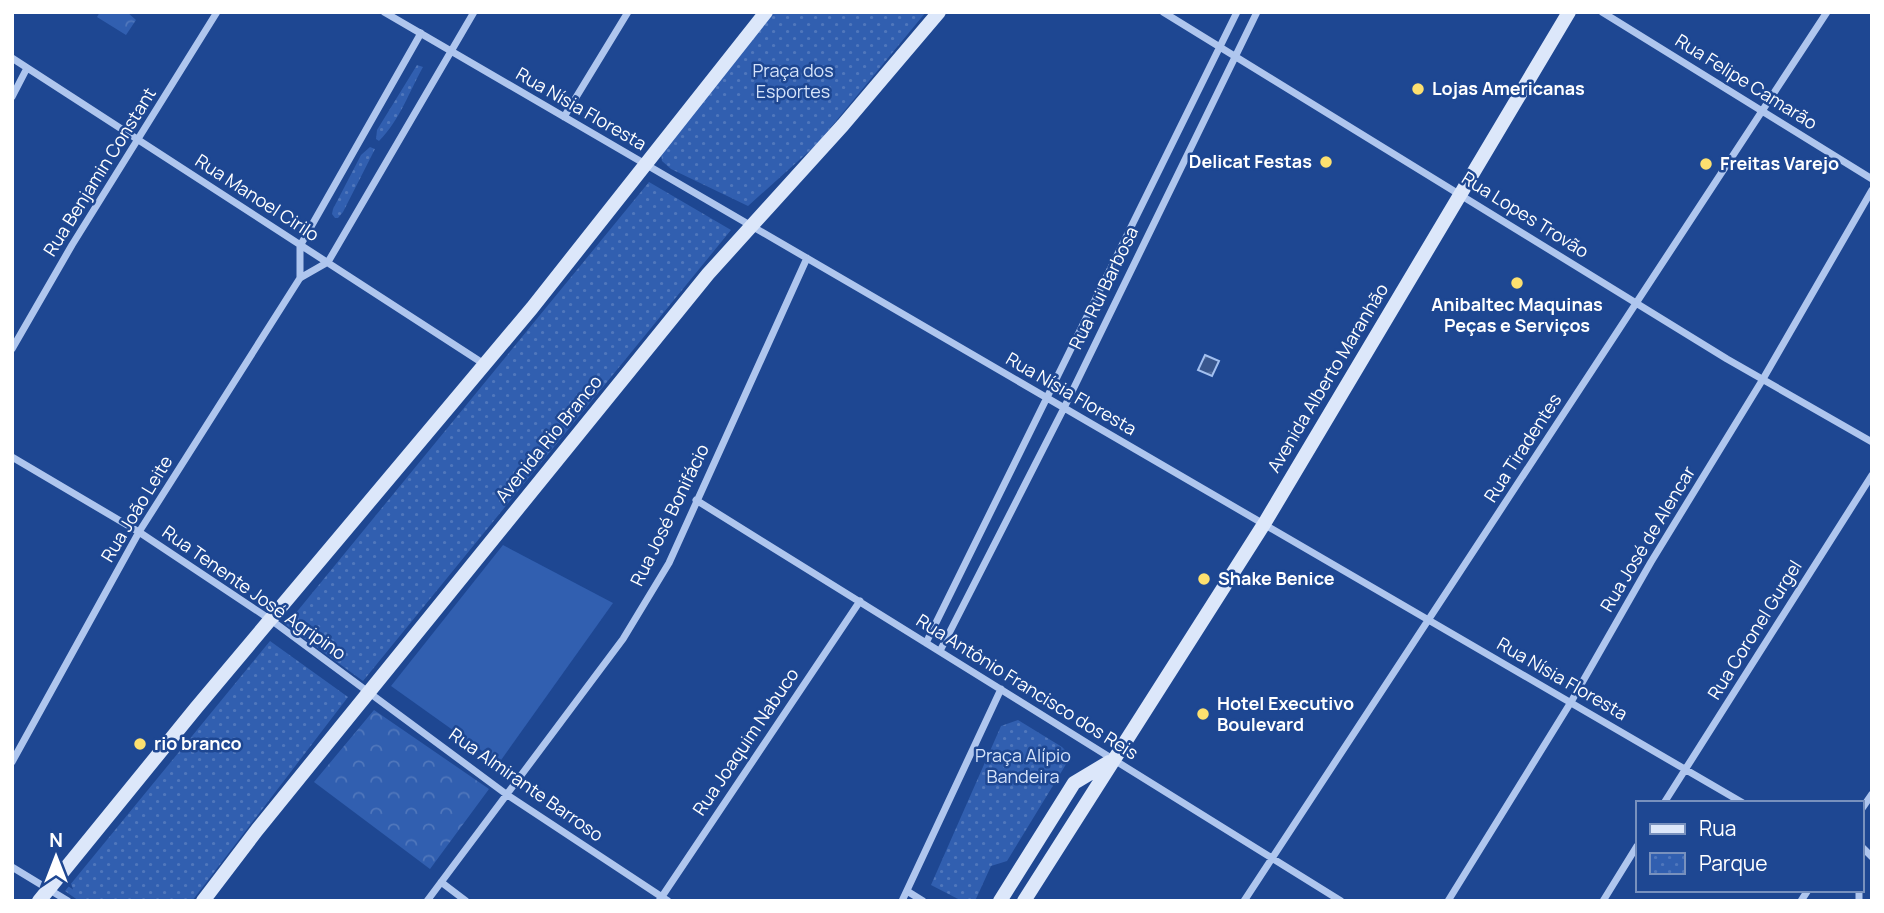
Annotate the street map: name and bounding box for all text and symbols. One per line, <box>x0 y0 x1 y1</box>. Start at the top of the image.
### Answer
street label: Rua Felipe Camarão <box>1671 28 1822 135</box>
park label: Praça dos Esportes <box>752 58 834 103</box>
street label: Rua Nísia Floresta <box>512 61 651 155</box>
place label: Lojas Americanas <box>1432 76 1585 100</box>
marker: Lojas Americanas <box>1410 81 1426 97</box>
street label: Rua Benjamin Constant <box>37 83 161 260</box>
street label: Rua Manoel Cirilo <box>191 148 324 246</box>
place label: Delicat Festas <box>1189 149 1312 173</box>
place label: Freitas Varejo <box>1720 151 1839 175</box>
marker: Delicat Festas <box>1318 154 1334 170</box>
marker: Freitas Varejo <box>1698 156 1714 172</box>
street label: Rua Lopes Trovão <box>1458 165 1594 263</box>
street label: Rua Rui Barbosa <box>1063 222 1143 353</box>
marker: Anibaltec Maquinas Peças e Serviços <box>1509 275 1525 291</box>
street label: Avenida Alberto Maranhão <box>1261 278 1393 476</box>
place label: Anibaltec Maquinas Peças e Serviços <box>1431 292 1603 337</box>
street label: Rua Nísia Floresta <box>1002 346 1141 440</box>
street label: Avenida Rio Branco <box>490 370 607 507</box>
street label: Rua Tiradentes <box>1478 388 1566 506</box>
street label: Rua José Bonifácio <box>624 439 714 590</box>
street label: Rua João Leite <box>95 451 177 566</box>
street label: Rua José de Alencar <box>1594 461 1700 616</box>
street label: Rua Tenente José Agripino <box>158 520 351 665</box>
street label: Rua Coronel Gurgel <box>1702 555 1807 704</box>
place label: Shake Benice <box>1218 566 1335 590</box>
marker: Shake Benice <box>1196 571 1212 587</box>
street label: Rua Antônio Francisco dos Reis <box>912 608 1143 764</box>
street label: Rua Nísia Floresta <box>1493 631 1632 725</box>
street label: Rua Joaquim Nabuco <box>687 663 804 820</box>
place label: Hotel Executivo Boulevard <box>1217 691 1354 736</box>
marker: Hotel Executivo Boulevard <box>1195 706 1211 722</box>
street label: Rua Almirante Barroso <box>445 722 608 846</box>
place label: rio branco <box>154 731 242 755</box>
marker: rio branco <box>132 736 148 752</box>
park label: Praça Alípio Bandeira <box>975 743 1071 788</box>
legend <box>1636 801 1863 892</box>
text: Rua <box>1699 814 1736 842</box>
north arrow <box>21 822 91 892</box>
text: N <box>49 827 63 853</box>
text: Parque <box>1699 849 1768 877</box>

